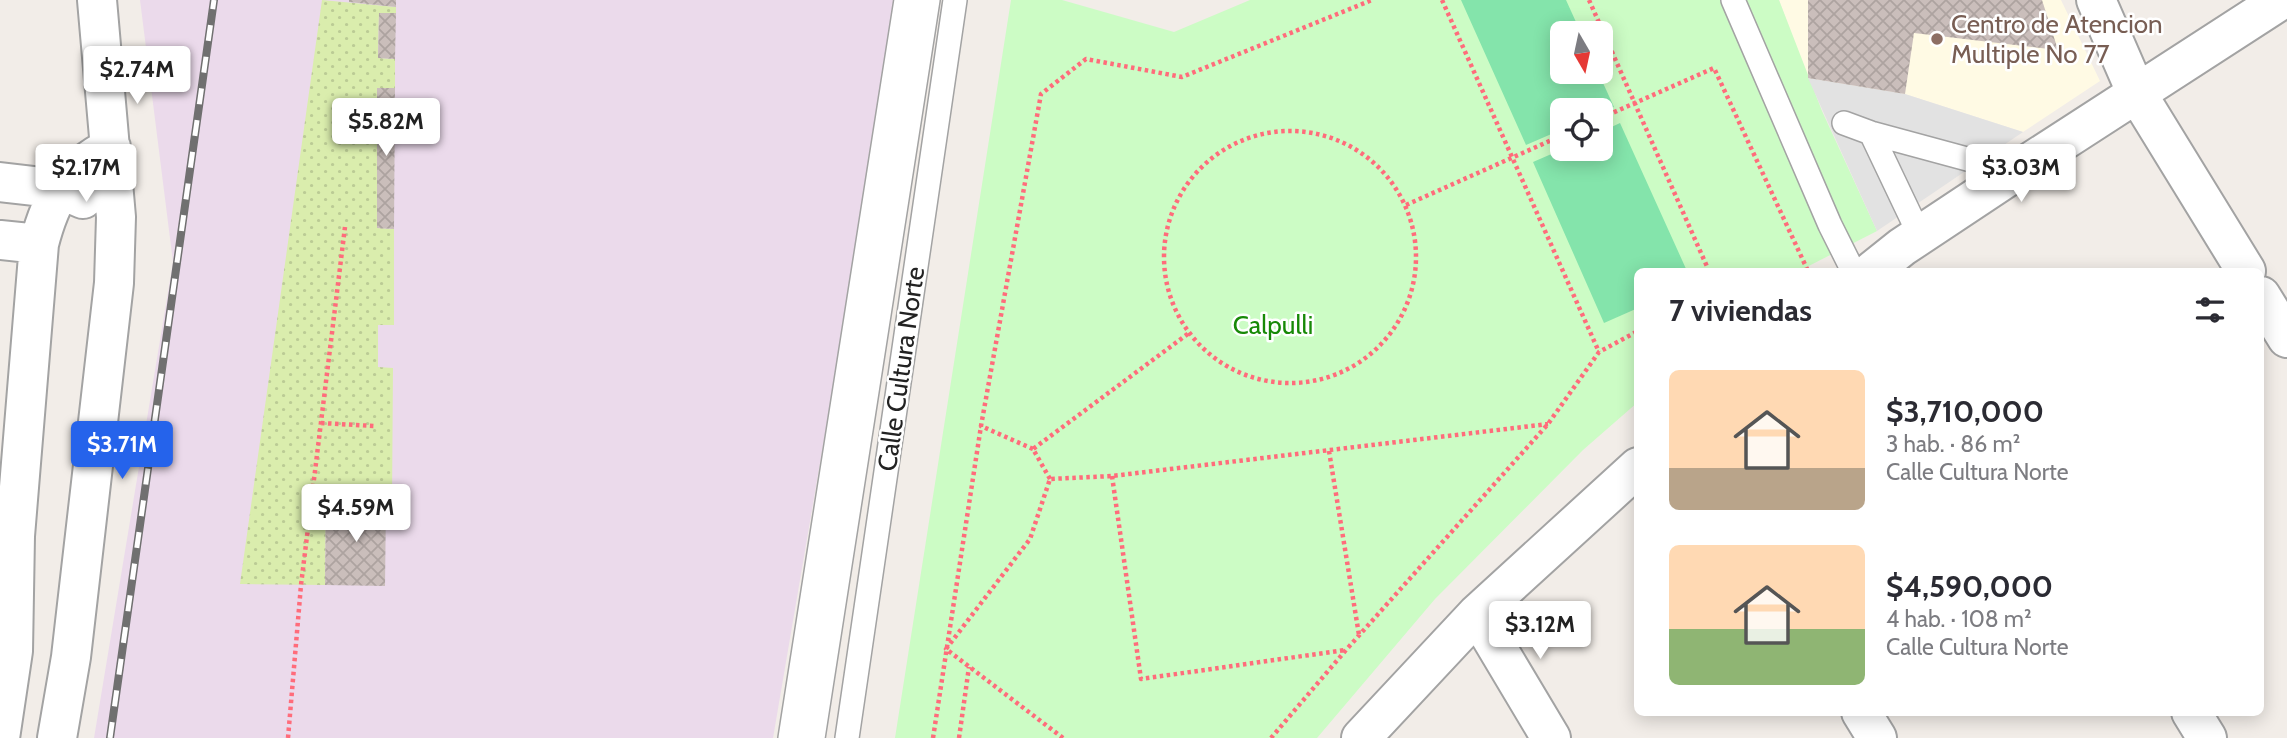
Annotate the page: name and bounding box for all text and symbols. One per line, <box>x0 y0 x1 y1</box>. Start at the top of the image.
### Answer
place label: Centro de Atencion Multiple No 77 <box>1951 8 2163 70</box>
north arrow <box>1550 21 1614 84</box>
map controls <box>1550 21 1613 161</box>
marker: Centro de Atencion Multiple No 77 <box>1929 31 1945 47</box>
pin: $2.74M <box>80 46 194 106</box>
text: $2.74M <box>99 55 175 83</box>
button: locate <box>1550 98 1613 161</box>
pin: $5.82M <box>329 99 443 158</box>
text: $5.82M <box>348 107 424 135</box>
pin: $2.17M <box>29 144 143 204</box>
pin: $3.03M <box>1964 144 2078 204</box>
text: $2.17M <box>51 153 121 181</box>
text: $3.03M <box>1982 153 2060 181</box>
street label: Calle Cultura Norte <box>871 265 931 473</box>
icon: filters <box>2191 291 2229 329</box>
text: 7 viviendas <box>1669 292 1812 329</box>
park label: Calpulli <box>1233 309 1313 341</box>
text: $3,710,000 <box>1886 393 2044 430</box>
icon: home <box>1725 398 1809 482</box>
pin: $3.71M <box>65 421 179 481</box>
text: $3.71M <box>87 430 157 458</box>
text: 3 hab. · 86 m² <box>1886 430 2020 458</box>
text: Calle Cultura Norte <box>1886 458 2068 486</box>
pin: $4.59M <box>299 484 413 544</box>
text: $4.59M <box>318 493 394 521</box>
text: $4,590,000 <box>1886 568 2053 605</box>
icon: home <box>1725 573 1809 657</box>
pin: $3.12M <box>1483 602 1597 661</box>
text: 4 hab. · 108 m² <box>1886 605 2032 633</box>
text: $3.12M <box>1505 610 1575 638</box>
text: Calle Cultura Norte <box>1886 633 2068 661</box>

